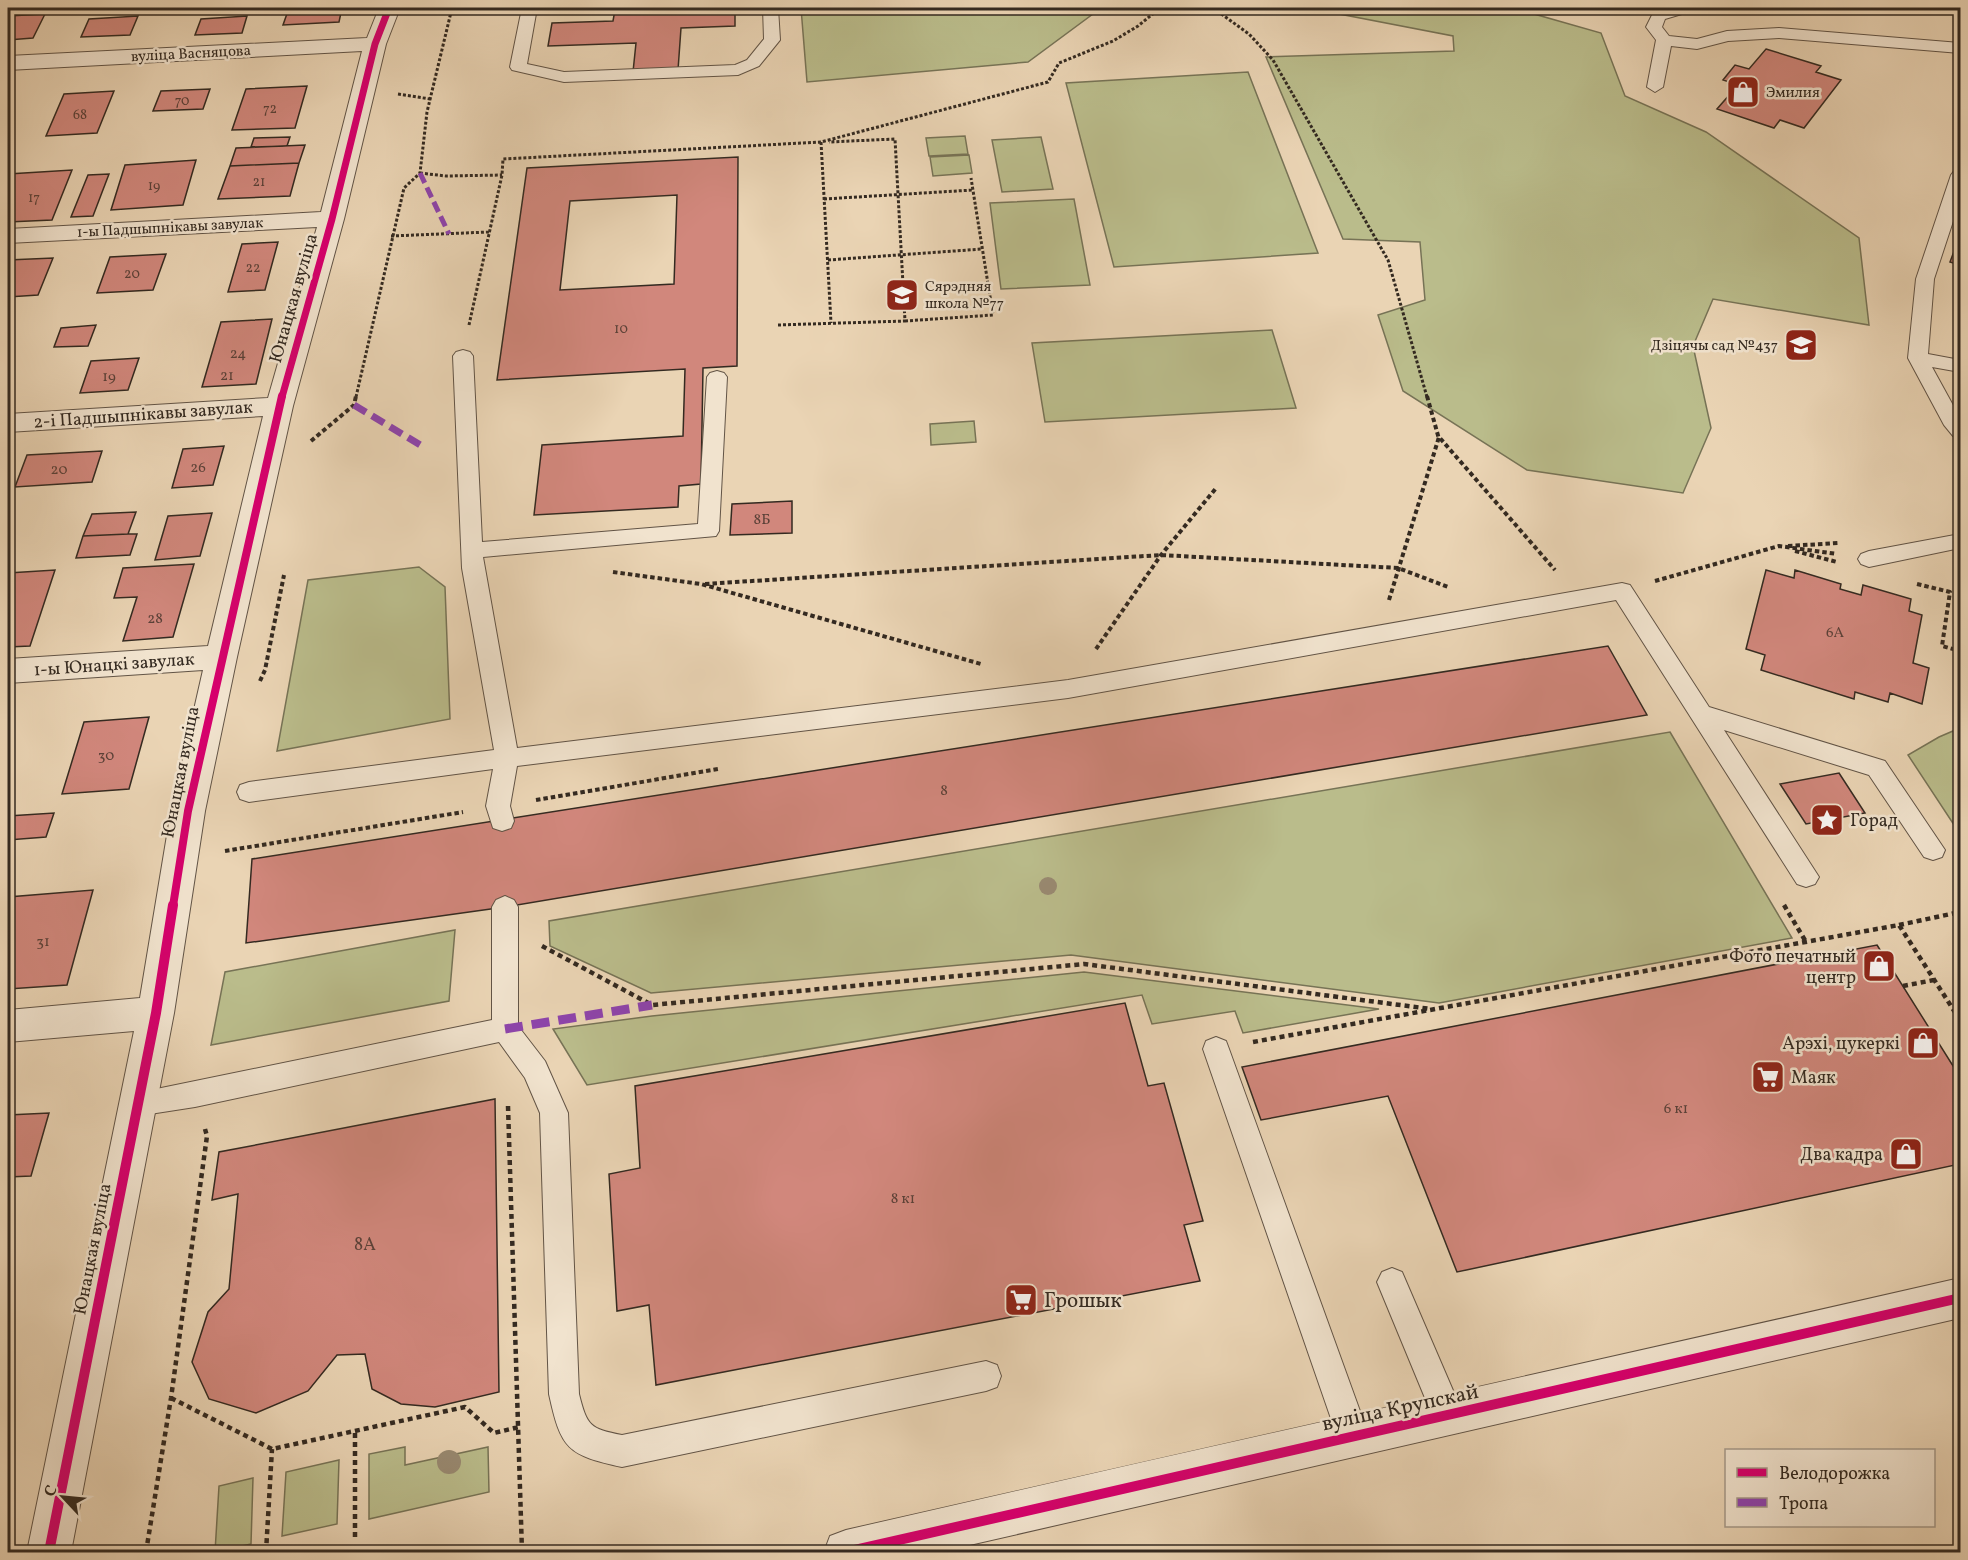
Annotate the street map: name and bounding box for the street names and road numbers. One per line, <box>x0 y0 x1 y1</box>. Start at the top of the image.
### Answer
street label: вуліца Васняцова <box>131 41 252 68</box>
street label: 1-ы Падшыпнікавы завулак <box>76 213 264 244</box>
street label: Юнацкая вуліца <box>264 231 325 366</box>
street label: 2-і Падшыпнікавы завулак <box>33 395 254 436</box>
street label: 1-ы Юнацкі завулак <box>33 647 196 684</box>
street label: Юнацкая вуліца <box>156 704 207 840</box>
street label: Юнацкая вуліца <box>68 1181 119 1317</box>
street label: вуліца Крупскай <box>1319 1378 1482 1439</box>

